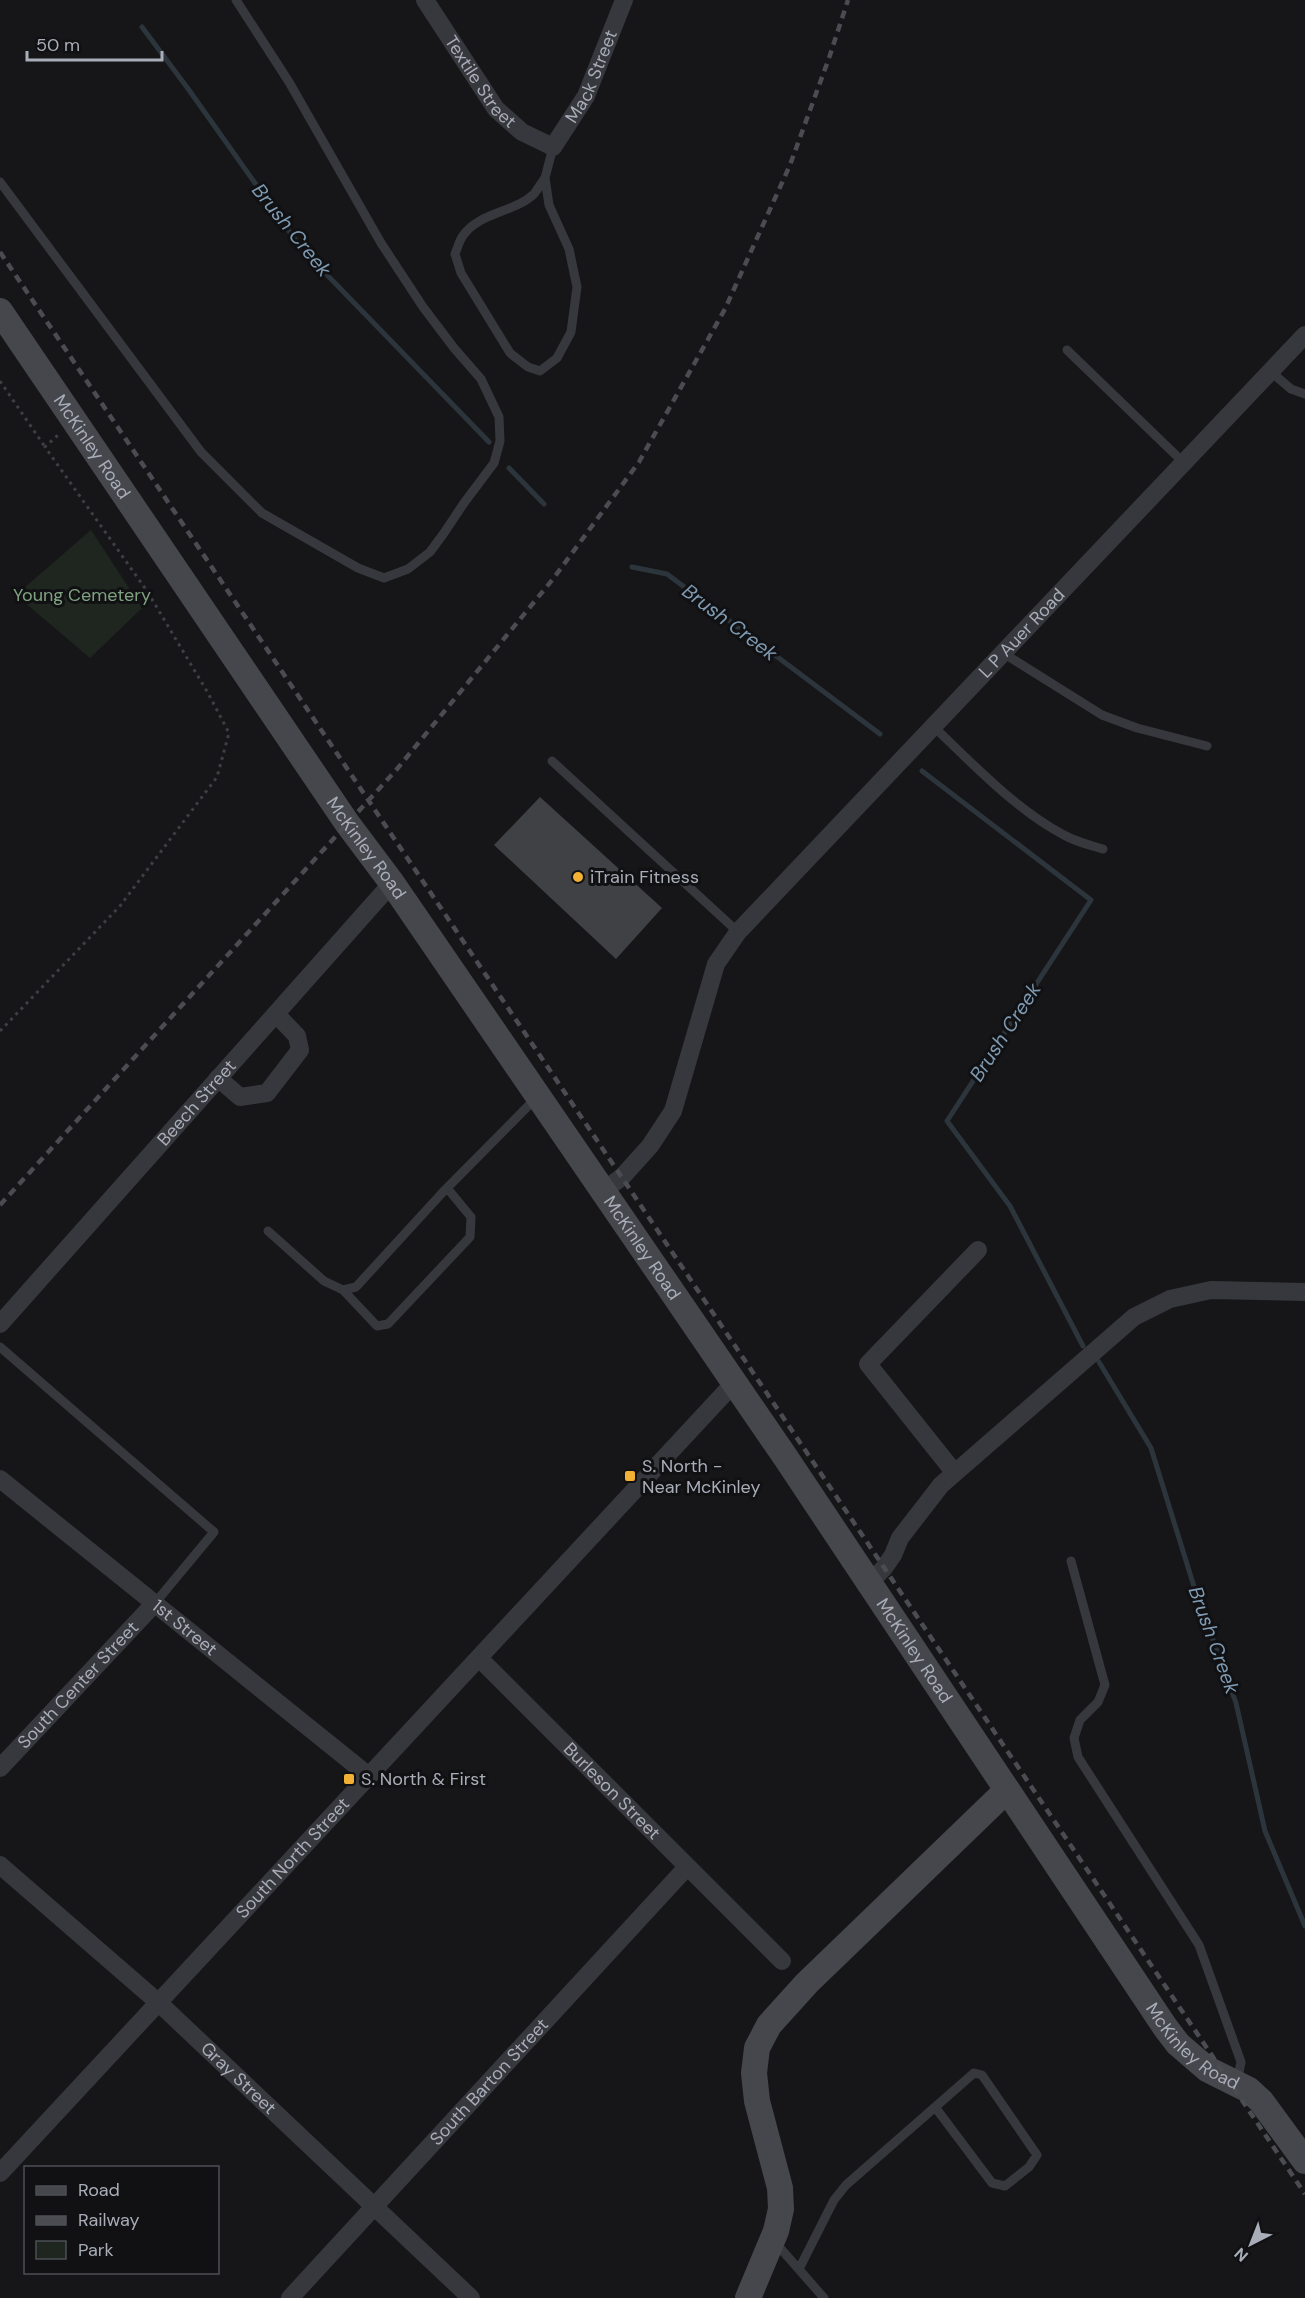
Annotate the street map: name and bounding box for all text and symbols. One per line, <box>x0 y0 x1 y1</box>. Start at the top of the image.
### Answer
scale bar <box>27 24 162 62</box>
street label: Mack Street <box>560 26 623 128</box>
street label: Textile Street <box>439 31 521 133</box>
text: 50 m <box>36 33 80 57</box>
water label: Brush Creek <box>246 178 338 283</box>
street label: McKinley Road <box>48 390 136 504</box>
water label: Brush Creek <box>677 578 783 667</box>
park label: Young Cemetery <box>13 583 151 607</box>
street label: L P Auer Road <box>973 583 1070 683</box>
street label: McKinley Road <box>321 792 412 904</box>
place label: iTrain Fitness <box>590 865 699 889</box>
marker: iTrain Fitness <box>571 870 585 884</box>
water label: Brush Creek <box>963 977 1047 1086</box>
street label: Beech Street <box>152 1054 241 1151</box>
street label: McKinley Road <box>598 1191 686 1305</box>
place label: S. North - Near McKinley <box>642 1454 760 1499</box>
marker: S. North - Near McKinley <box>623 1469 637 1483</box>
water label: Brush Creek <box>1182 1583 1246 1698</box>
street label: 1st Street <box>147 1594 222 1661</box>
street label: McKinley Road <box>871 1594 958 1708</box>
street label: South Center Street <box>12 1616 144 1754</box>
street label: Burleson Street <box>558 1737 666 1845</box>
place label: S. North & First <box>361 1767 486 1791</box>
marker: S. North & First <box>342 1772 356 1786</box>
street label: South North Street <box>231 1792 355 1924</box>
street label: McKinley Road <box>1140 1998 1243 2095</box>
street label: South Barton Street <box>425 2013 554 2150</box>
street label: Gray Street <box>196 2037 282 2120</box>
legend <box>24 2166 219 2274</box>
text: Road <box>78 2178 120 2202</box>
text: Railway <box>78 2208 140 2232</box>
north arrow <box>1221 2214 1281 2274</box>
text: Park <box>78 2238 114 2262</box>
text: N <box>1230 2243 1253 2266</box>

